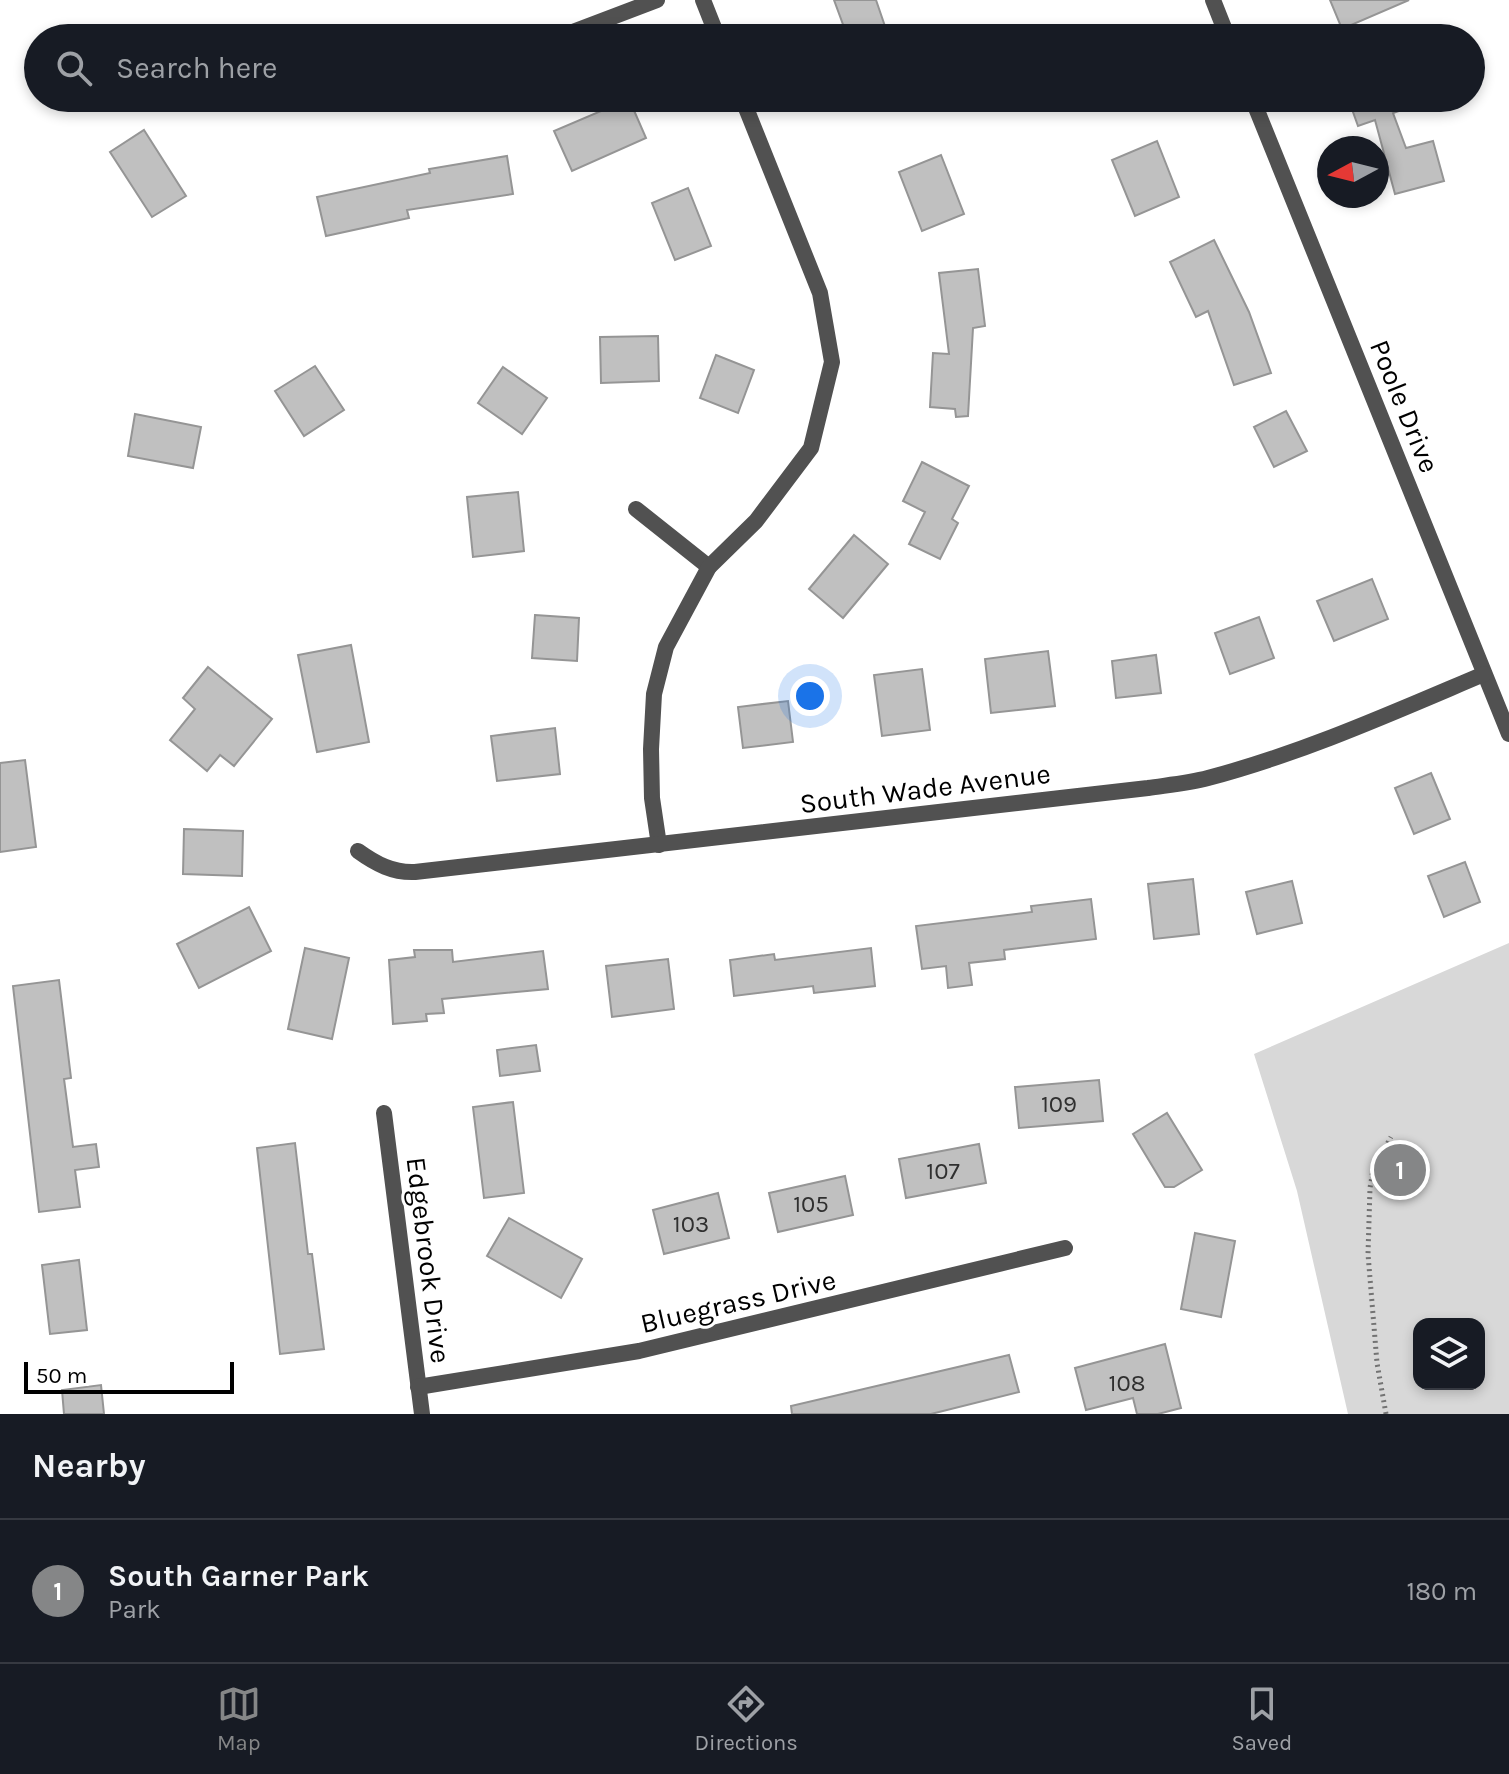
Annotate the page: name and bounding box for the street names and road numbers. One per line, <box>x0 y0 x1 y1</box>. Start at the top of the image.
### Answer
street label: Poole Drive <box>1363 335 1446 477</box>
street label: South Wade Avenue <box>798 757 1052 820</box>
street label: Edgebrook Drive <box>399 1155 458 1365</box>
street label: Bluegrass Drive <box>637 1263 839 1340</box>

